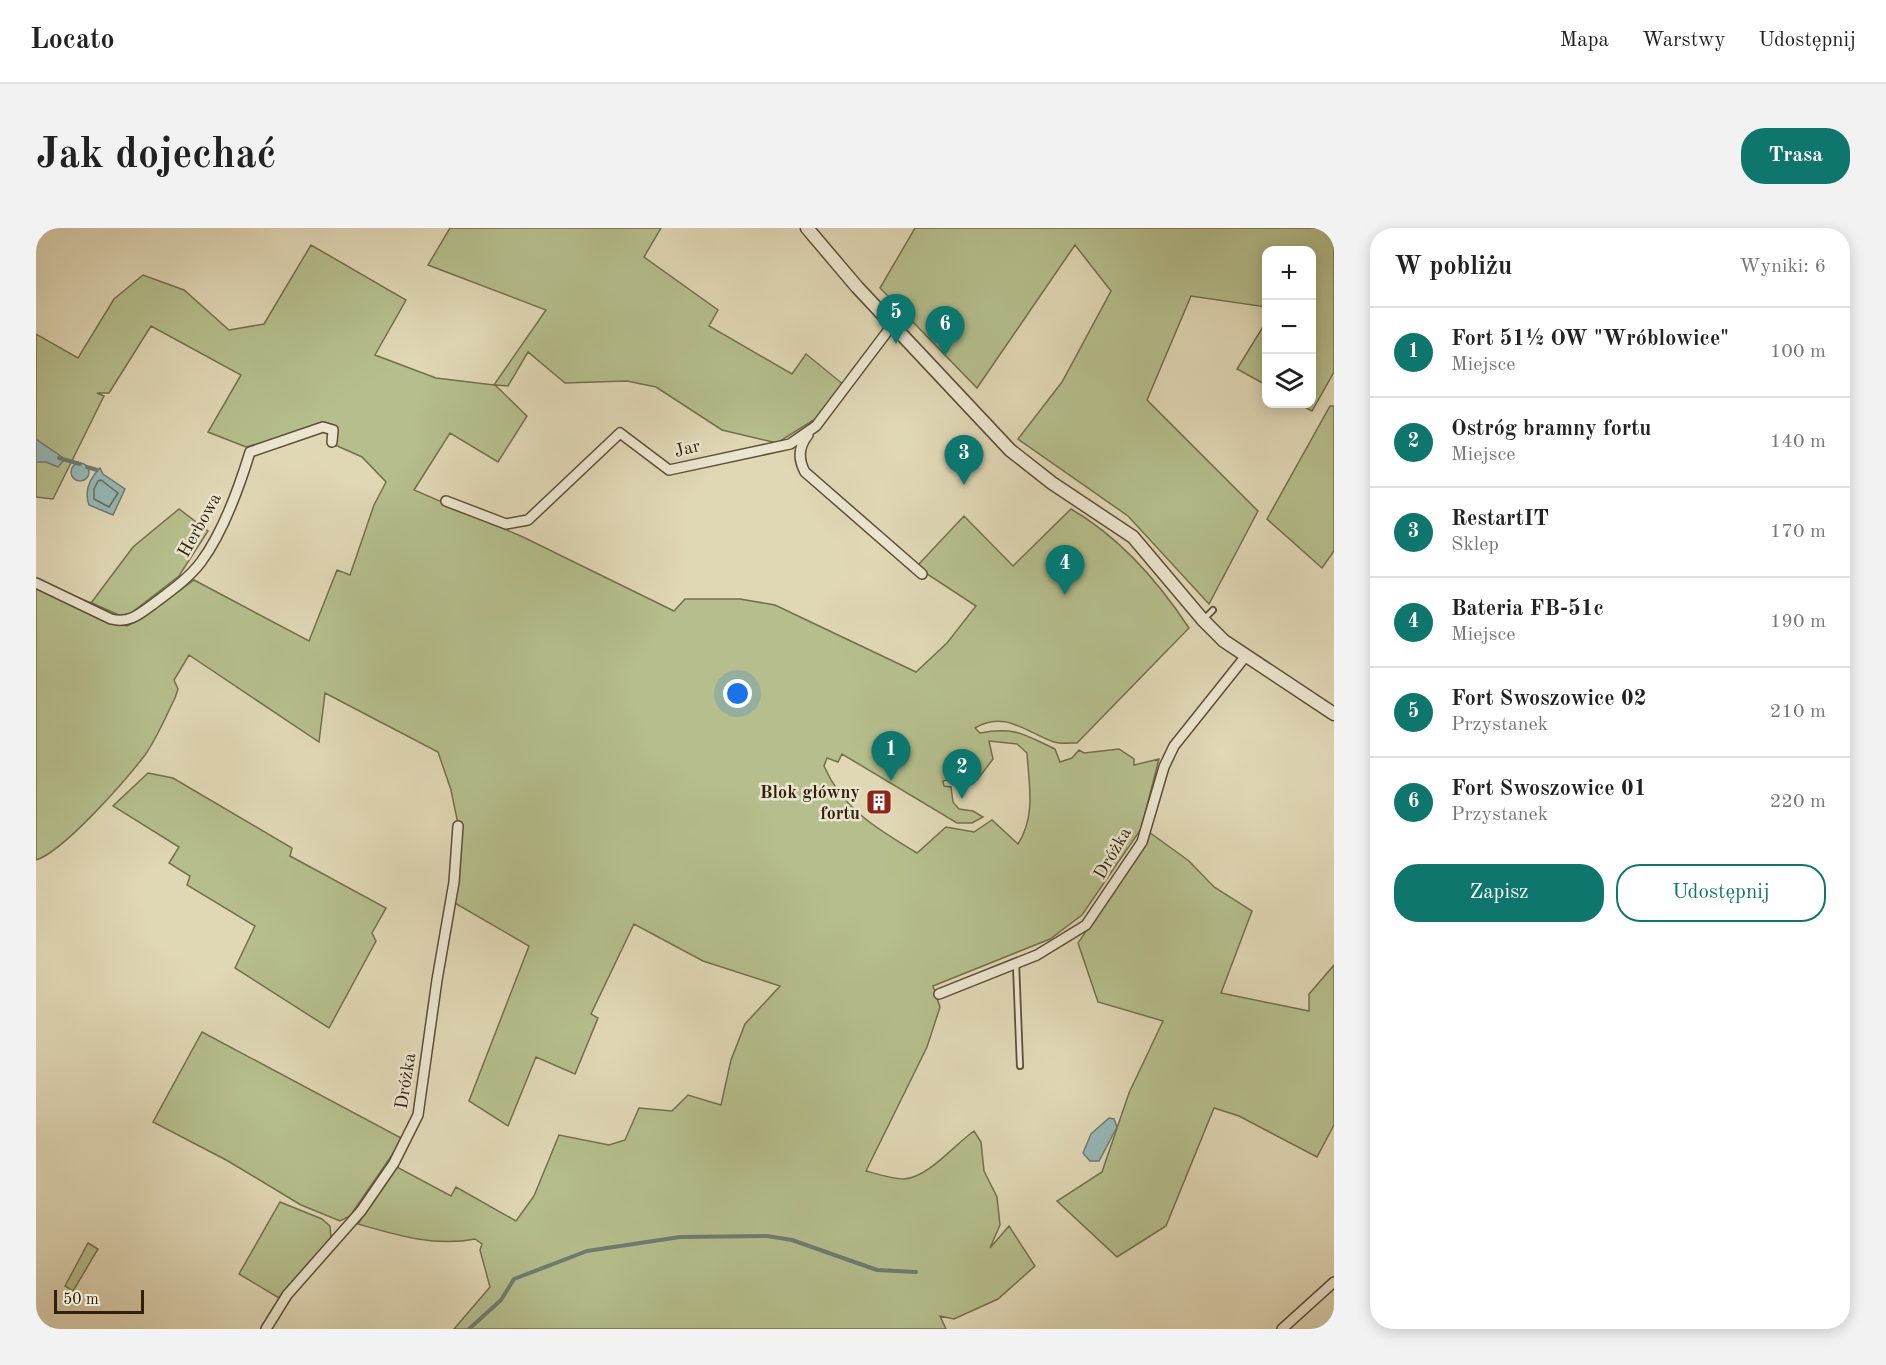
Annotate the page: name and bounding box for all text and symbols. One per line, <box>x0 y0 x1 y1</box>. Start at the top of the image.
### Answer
text: Locato <box>30 27 115 55</box>
text: Mapa <box>1560 30 1609 51</box>
text: Warstwy <box>1642 30 1726 51</box>
text: Udostępnij <box>1759 30 1856 51</box>
button: Trasa <box>1741 128 1850 184</box>
text: Jak dojechać <box>36 135 277 177</box>
map controls <box>1262 246 1316 408</box>
button: + <box>1262 246 1316 300</box>
text: W pobliżu <box>1394 254 1512 280</box>
text: Wyniki: 6 <box>1739 257 1826 277</box>
pin: 5 <box>876 294 916 344</box>
button: − <box>1262 300 1316 354</box>
pin: 6 <box>926 306 964 356</box>
text: Fort 51½ OW "Wróblowice" <box>1451 328 1729 350</box>
text: 1 <box>1408 342 1419 362</box>
text: 100 m <box>1770 342 1826 362</box>
button: layers <box>1262 354 1316 408</box>
text: Miejsce <box>1451 355 1515 375</box>
text: Ostróg bramny fortu <box>1451 418 1651 440</box>
text: 2 <box>1408 432 1419 452</box>
text: 140 m <box>1770 432 1826 452</box>
pin: 3 <box>944 436 984 485</box>
street label: Jar <box>672 437 703 461</box>
text: Miejsce <box>1451 445 1515 465</box>
street label: Herbowa <box>175 490 225 560</box>
text: RestartIT <box>1451 508 1549 530</box>
text: 3 <box>1408 522 1419 542</box>
text: 170 m <box>1770 522 1826 542</box>
text: Sklep <box>1451 535 1499 555</box>
pin: 4 <box>1046 546 1084 595</box>
text: Bateria FB-51c <box>1451 598 1604 620</box>
text: 4 <box>1408 612 1419 632</box>
text: 190 m <box>1770 612 1826 632</box>
text: Miejsce <box>1451 625 1515 645</box>
your location <box>723 679 752 708</box>
text: Fort Swoszowice 02 <box>1451 688 1646 710</box>
text: 5 <box>1408 702 1419 722</box>
text: 210 m <box>1770 702 1826 722</box>
text: Przystanek <box>1451 715 1548 735</box>
pin: 1 <box>872 732 910 781</box>
pin: 2 <box>942 750 982 799</box>
text: Fort Swoszowice 01 <box>1451 778 1646 800</box>
place label: Blok główny fortu <box>760 784 860 823</box>
building icon: Blok główny fortu <box>864 787 894 817</box>
text: 6 <box>1408 792 1419 812</box>
text: 220 m <box>1770 792 1826 812</box>
text: Przystanek <box>1451 805 1548 825</box>
street label: Dróżka <box>1091 824 1135 882</box>
button: Zapisz <box>1394 864 1604 922</box>
button: Udostępnij <box>1616 864 1826 922</box>
street label: Dróżka <box>393 1052 419 1110</box>
scale bar <box>54 1287 144 1314</box>
text: 50 m <box>63 1292 99 1308</box>

